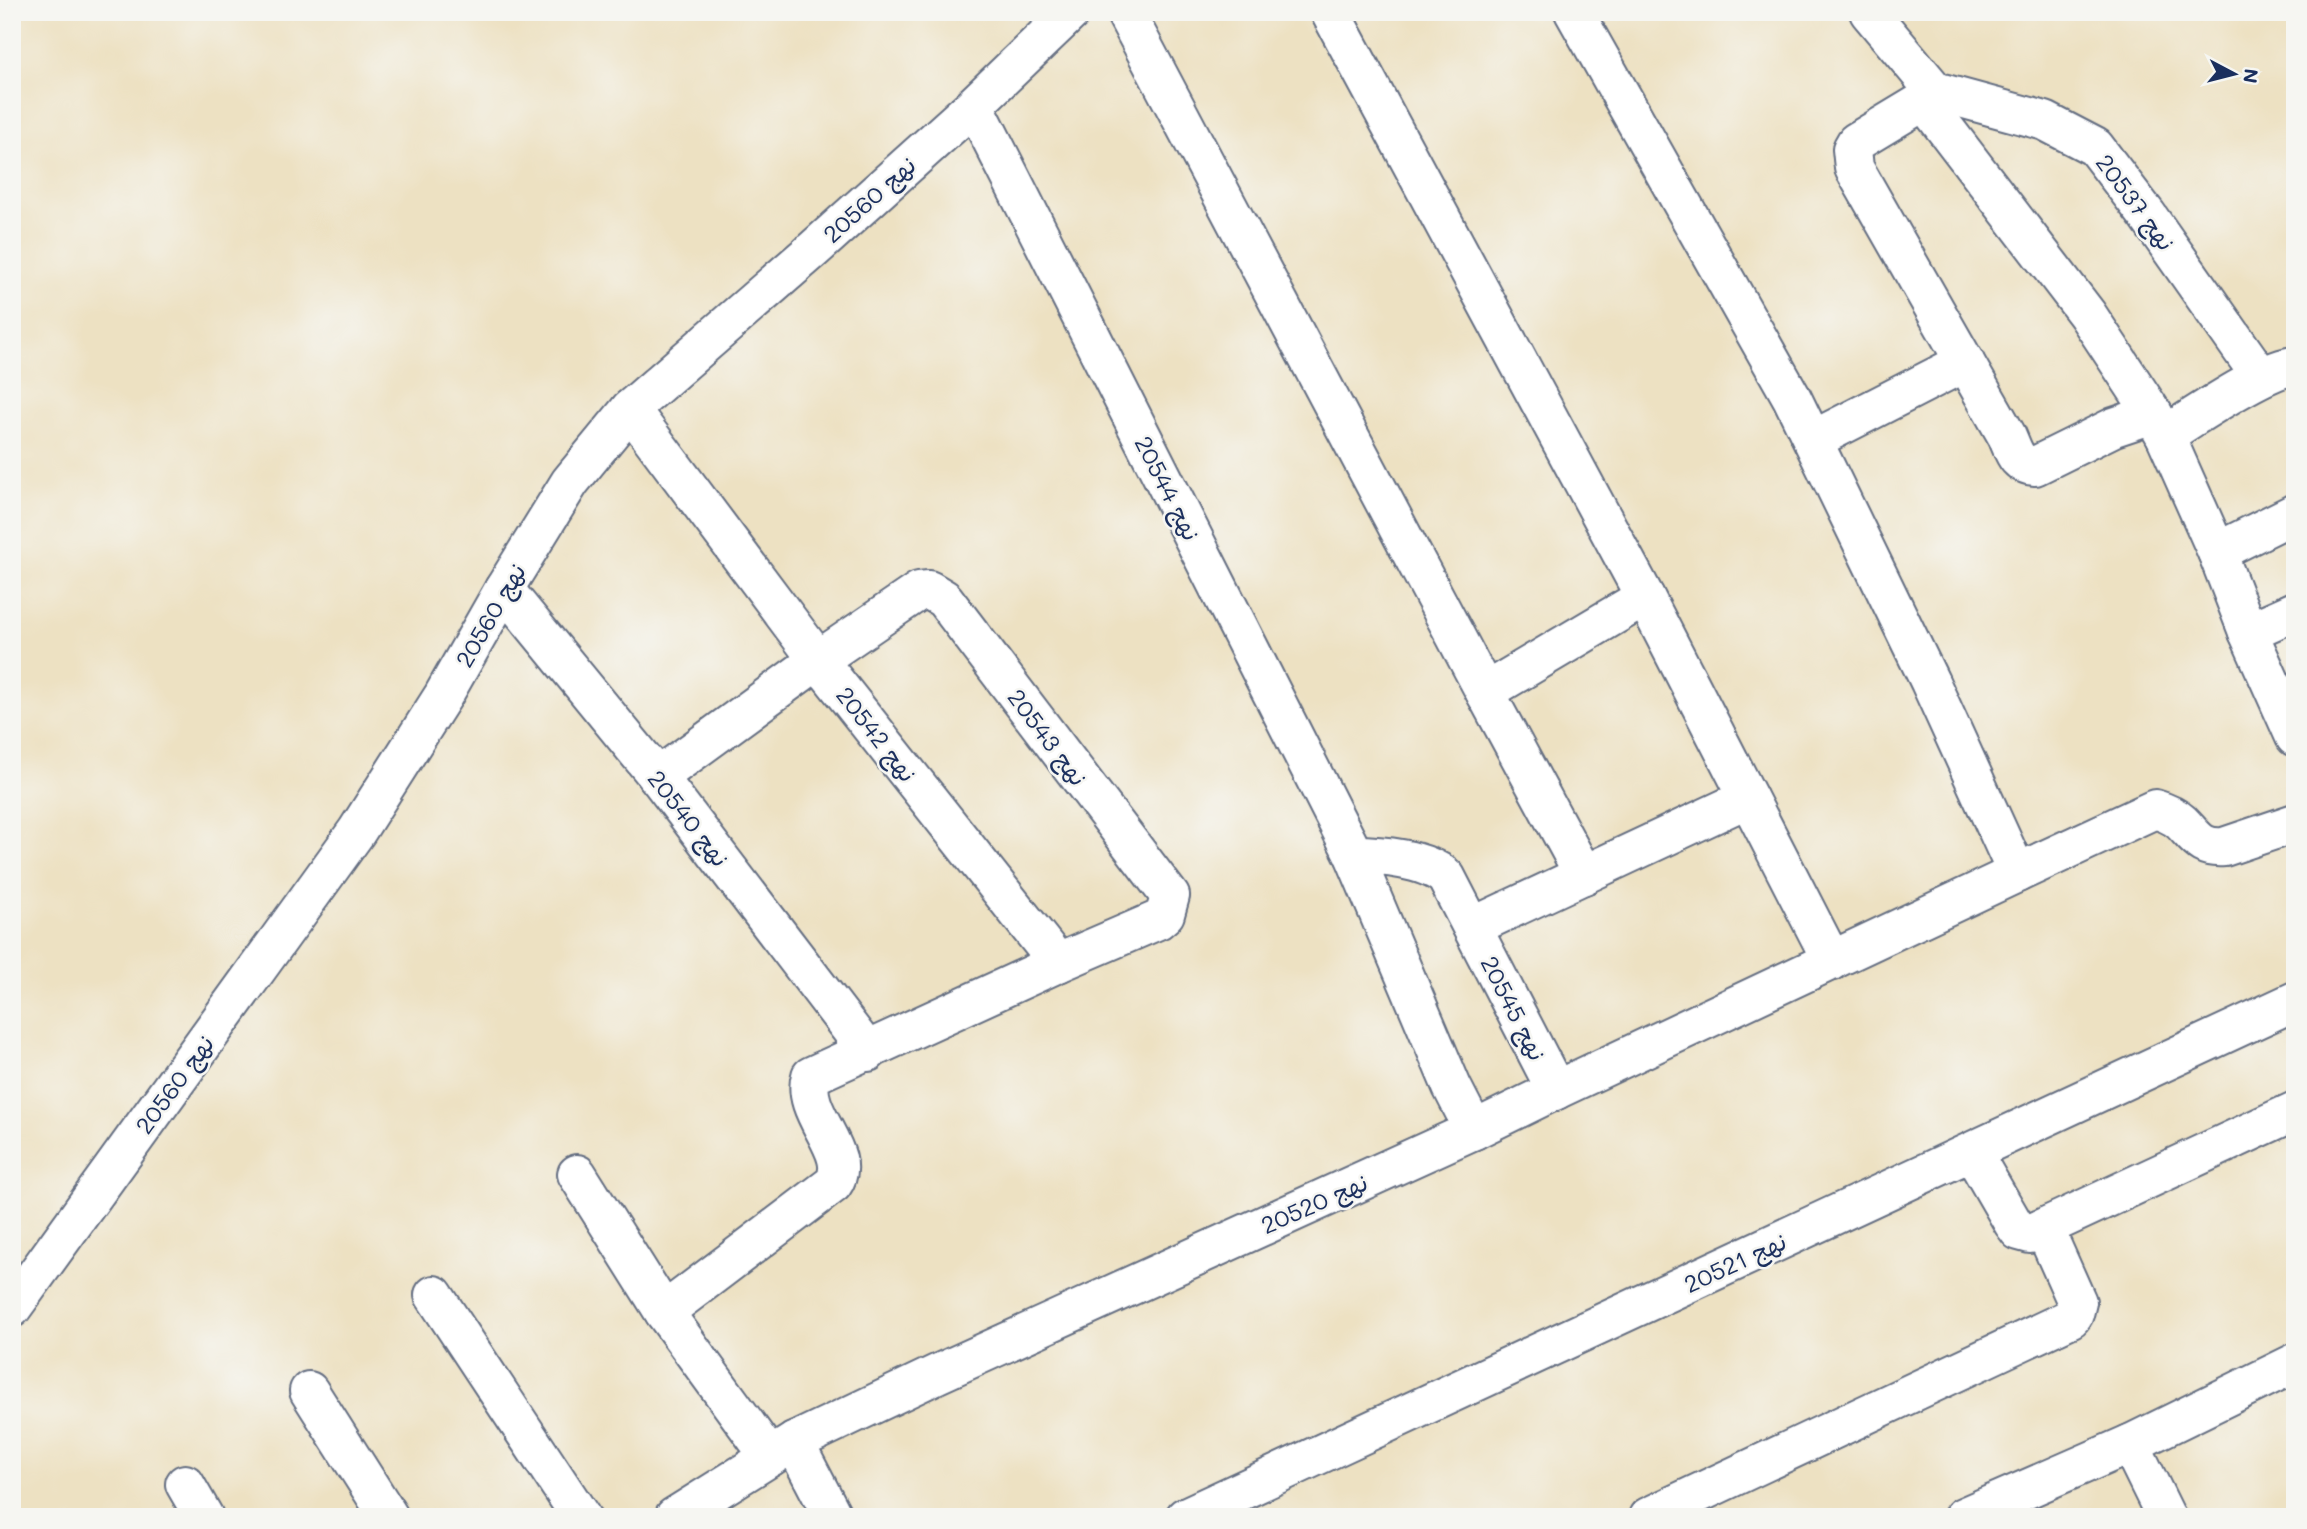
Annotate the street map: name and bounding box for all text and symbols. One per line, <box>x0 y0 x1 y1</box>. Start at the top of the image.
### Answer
north arrow <box>2198 38 2268 108</box>
text: N <box>2238 67 2265 85</box>
street label: نهج 20537 <box>2088 148 2182 258</box>
street label: نهج 20560 <box>816 149 923 250</box>
street label: نهج 20544 <box>1127 430 1208 547</box>
street label: نهج 20560 <box>448 558 534 673</box>
street label: نهج 20542 <box>828 680 924 789</box>
street label: نهج 20543 <box>1000 682 1095 793</box>
street label: نهج 20540 <box>640 763 736 874</box>
street label: نهج 20545 <box>1473 950 1554 1067</box>
street label: نهج 20560 <box>128 1028 222 1141</box>
street label: نهج 20520 <box>1256 1166 1373 1242</box>
street label: نهج 20521 <box>1679 1225 1792 1301</box>

